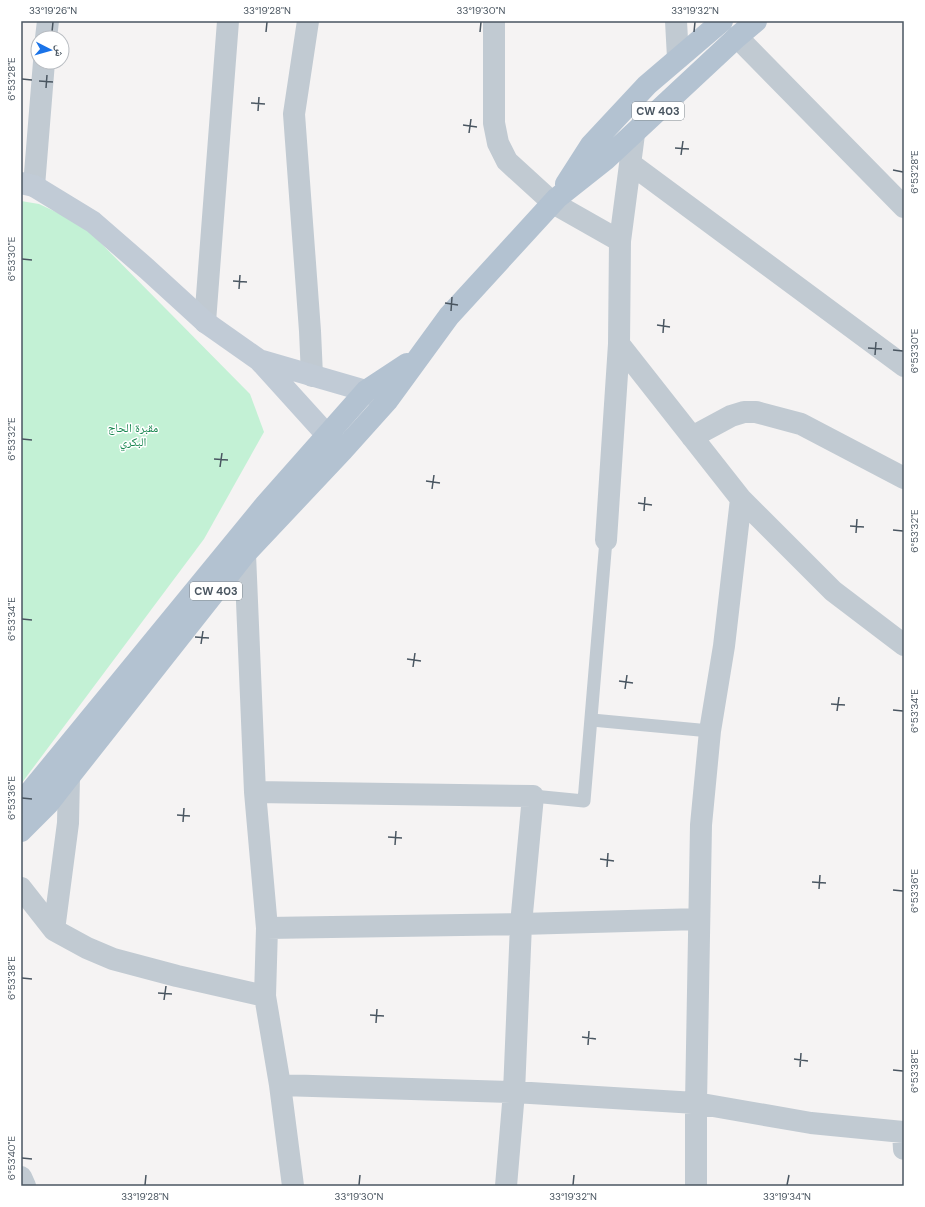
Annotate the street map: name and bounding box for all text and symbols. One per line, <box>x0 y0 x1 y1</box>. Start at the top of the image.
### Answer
text: 33°19'26"N <box>29 4 77 17</box>
text: 33°19'28"N <box>243 4 291 17</box>
text: 33°19'30"N <box>457 4 505 17</box>
text: 33°19'32"N <box>671 4 719 17</box>
north arrow <box>30 30 70 70</box>
text: ش <box>51 44 68 58</box>
text: 6°53'28"E <box>5 57 18 101</box>
road number: CW 403 <box>632 102 684 120</box>
text: 6°53'28"E <box>908 150 921 194</box>
text: 6°53'30"E <box>5 236 18 281</box>
text: 6°53'30"E <box>908 328 921 373</box>
text: 6°53'32"E <box>5 417 18 461</box>
park label: مقبرة الحاج البكري <box>108 420 158 452</box>
text: 6°53'32"E <box>908 509 921 553</box>
road number: CW 403 <box>190 582 242 600</box>
text: 6°53'34"E <box>5 597 18 641</box>
text: 6°53'34"E <box>908 689 921 733</box>
text: 6°53'36"E <box>5 776 18 820</box>
text: 6°53'36"E <box>908 869 921 913</box>
text: 6°53'38"E <box>5 956 18 1000</box>
text: 6°53'38"E <box>908 1049 921 1093</box>
text: 6°53'40"E <box>5 1136 18 1180</box>
text: 33°19'28"N <box>121 1190 169 1203</box>
text: 33°19'30"N <box>335 1190 383 1203</box>
text: 33°19'32"N <box>549 1190 597 1203</box>
text: 33°19'34"N <box>763 1190 811 1203</box>

